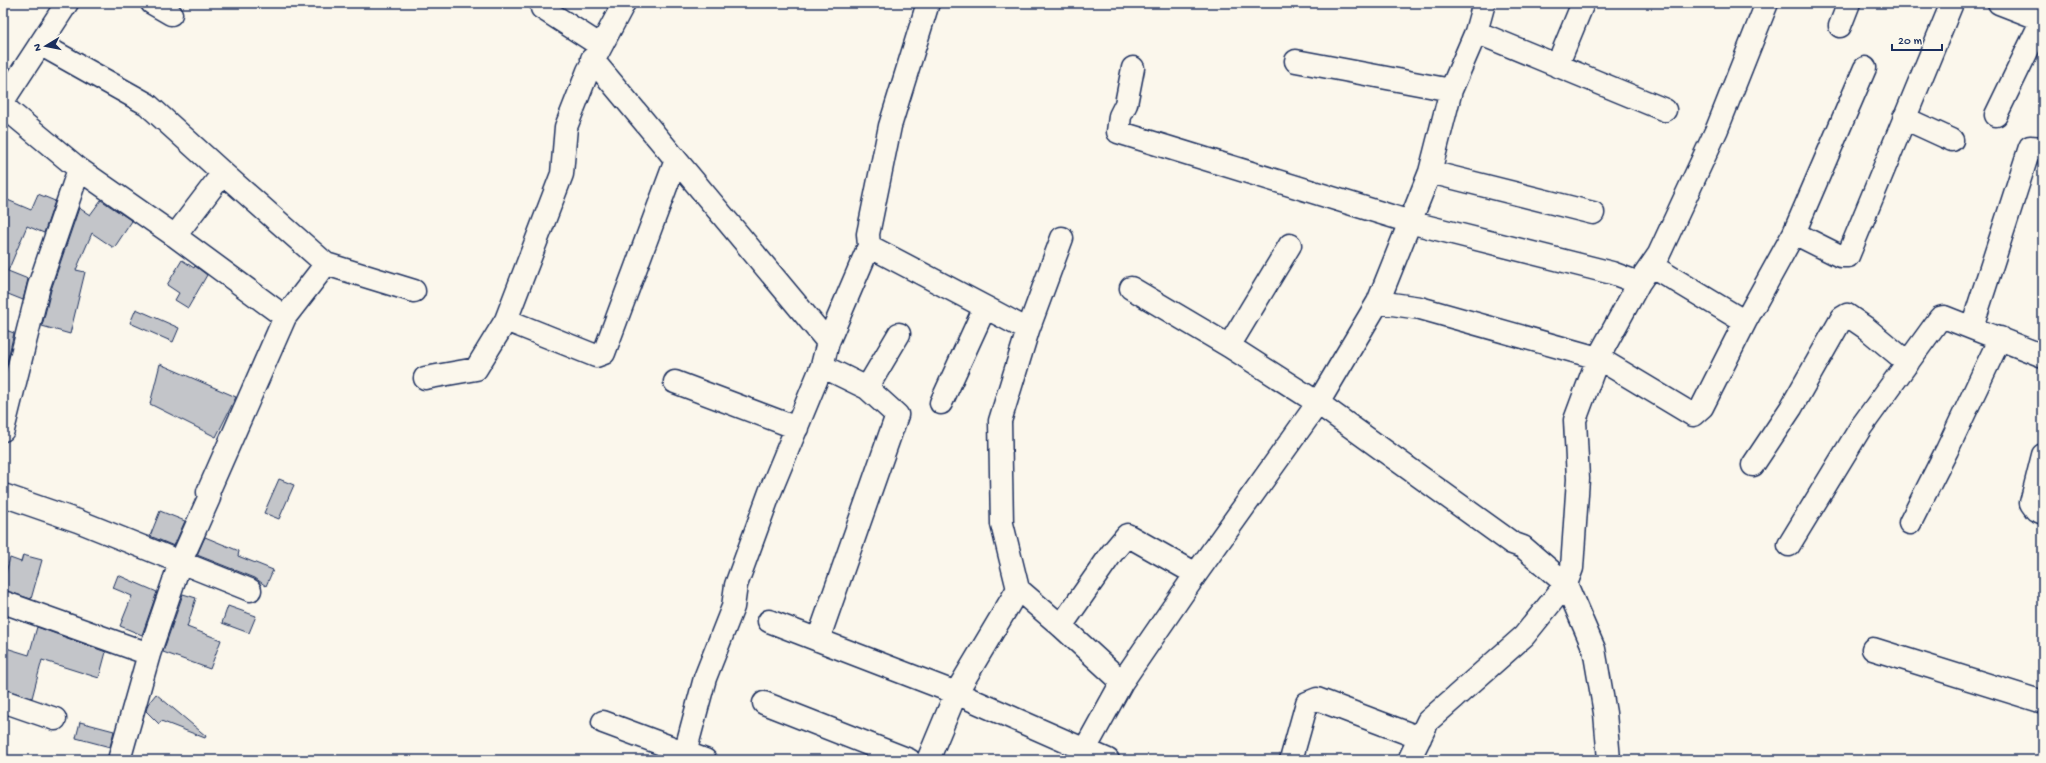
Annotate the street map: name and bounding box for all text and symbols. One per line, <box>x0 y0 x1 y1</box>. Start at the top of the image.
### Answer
north arrow <box>26 26 66 66</box>
scale bar <box>1892 26 1942 52</box>
text: 20 m <box>1898 35 1923 49</box>
text: N <box>32 43 45 52</box>

